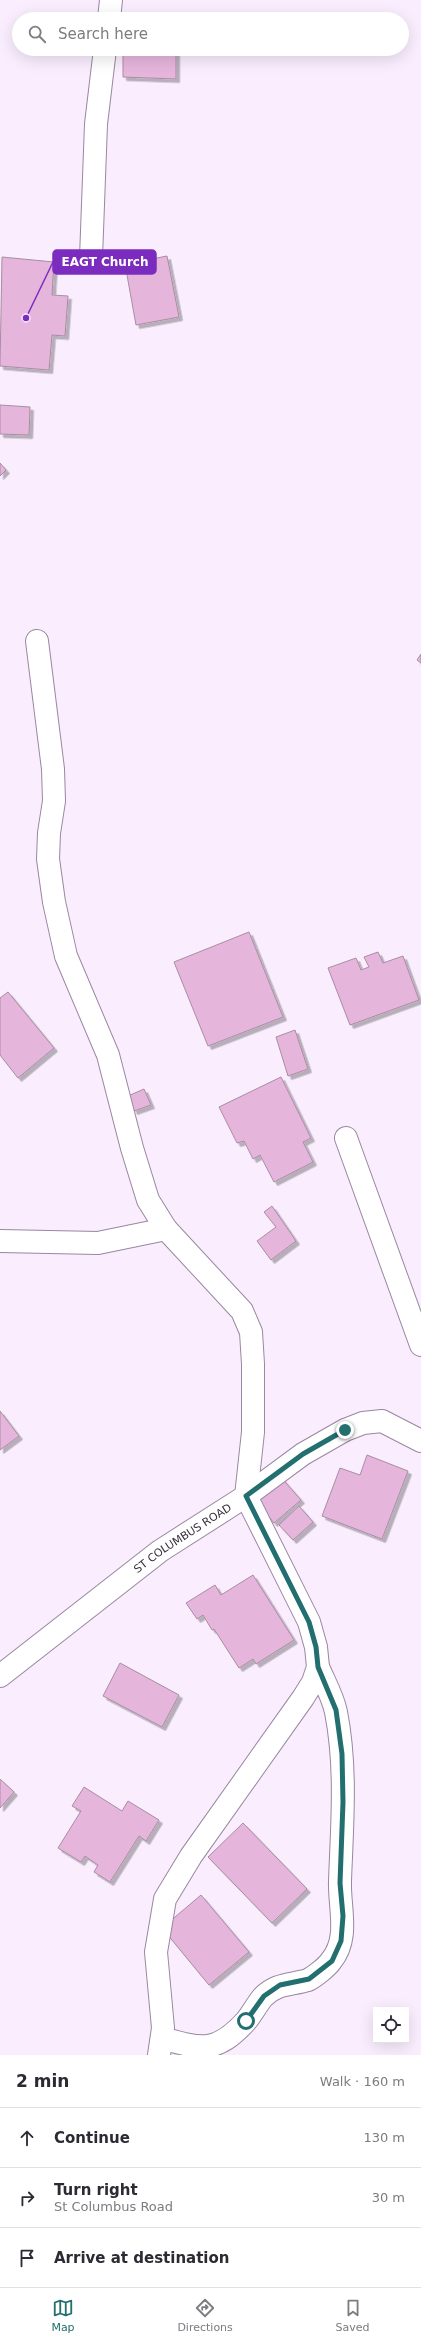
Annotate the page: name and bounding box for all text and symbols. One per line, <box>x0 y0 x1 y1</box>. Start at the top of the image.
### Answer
search box <box>12 12 409 56</box>
icon: search <box>26 23 48 45</box>
text: Search here <box>58 25 148 43</box>
callout: EAGT Church <box>53 250 156 274</box>
text: EAGT Church <box>62 255 148 269</box>
route end <box>336 1421 354 1439</box>
street label: ST COLUMBUS ROAD <box>131 1501 234 1576</box>
map controls <box>373 2007 409 2043</box>
button: locate <box>373 2007 409 2043</box>
route start <box>237 2012 255 2030</box>
text: 2 min <box>16 2071 69 2091</box>
text: Walk · 160 m <box>320 2074 405 2089</box>
icon: ahead <box>16 2127 38 2149</box>
text: Continue <box>54 2129 130 2147</box>
text: 130 m <box>363 2130 405 2145</box>
text: Turn right <box>54 2181 138 2199</box>
icon: right <box>16 2187 38 2209</box>
text: 30 m <box>372 2190 405 2205</box>
text: St Columbus Road <box>54 2199 173 2214</box>
icon: arrive <box>16 2247 38 2269</box>
text: Arrive at destination <box>54 2249 229 2267</box>
tab: Map <box>51 2297 75 2334</box>
tab: Directions <box>177 2297 233 2334</box>
tab: Saved <box>336 2297 370 2334</box>

